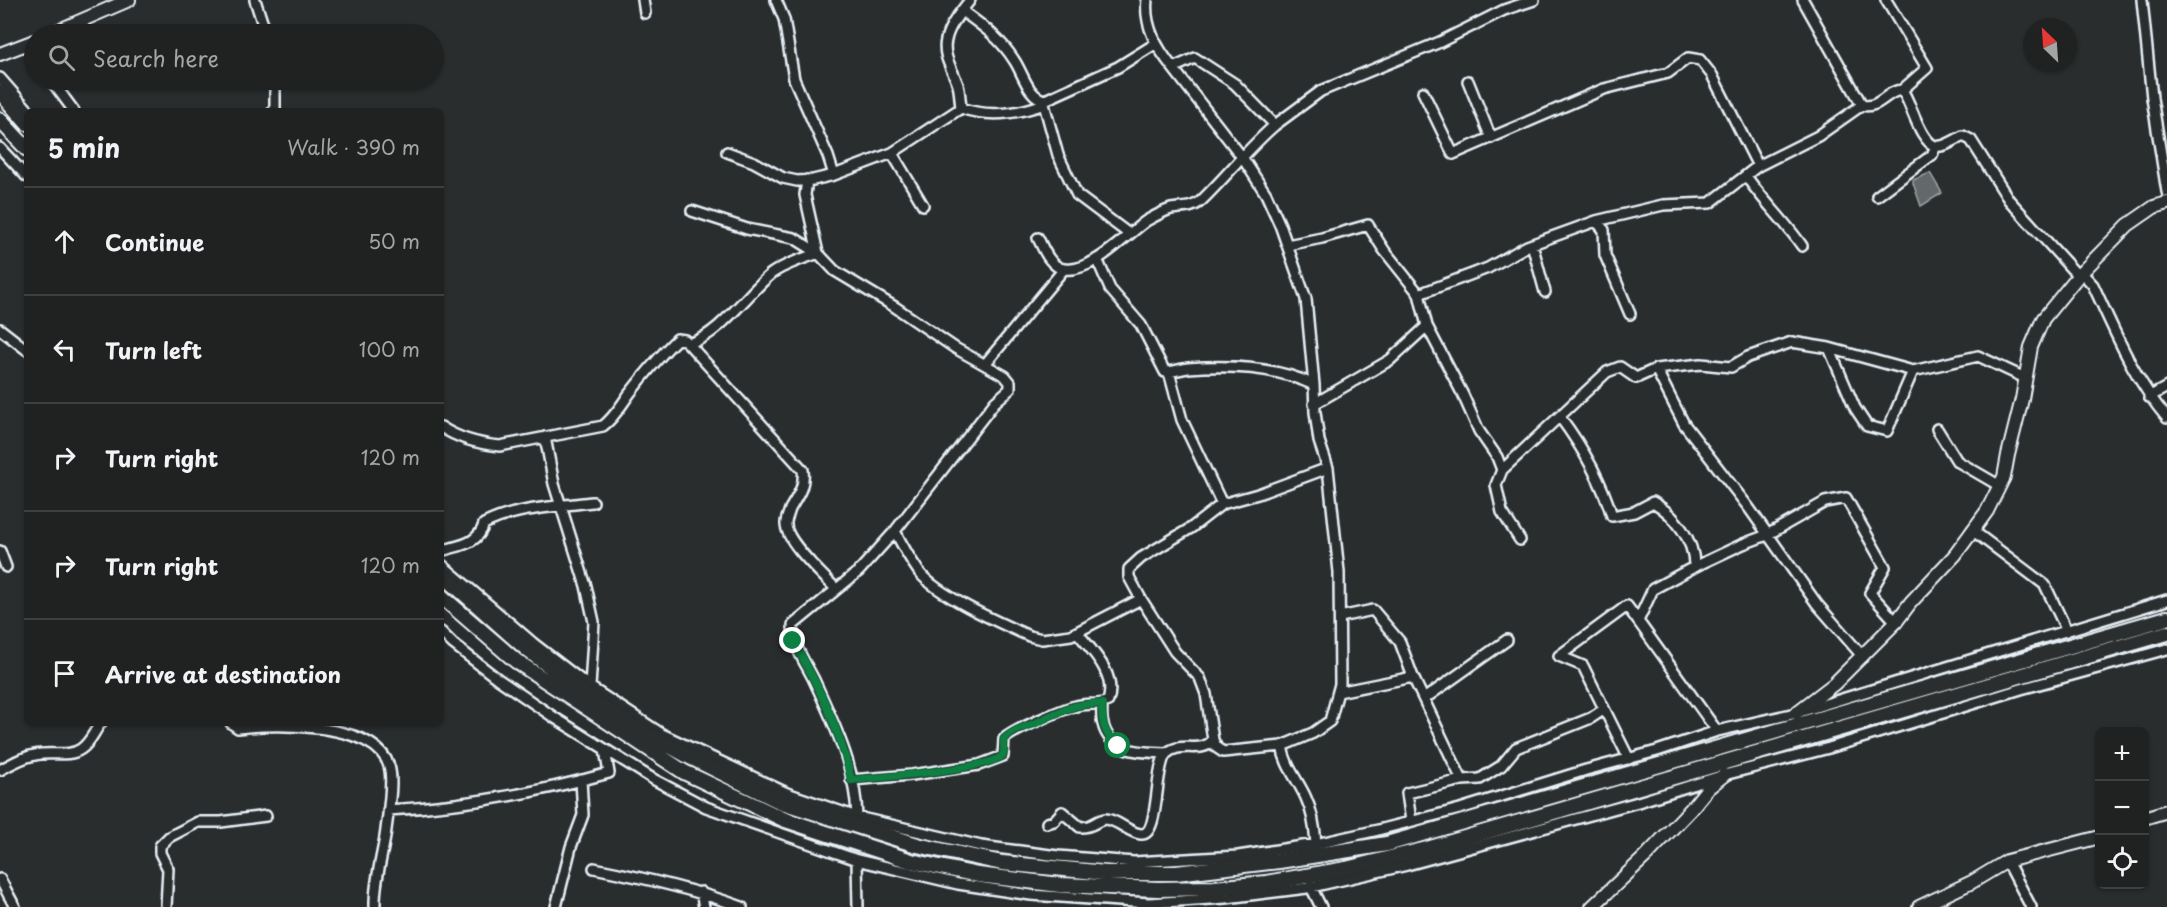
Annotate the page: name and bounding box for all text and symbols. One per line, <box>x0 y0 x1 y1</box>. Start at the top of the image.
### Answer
north arrow <box>2023 18 2077 72</box>
search box <box>24 24 444 90</box>
icon: search <box>45 41 78 74</box>
text: Search here <box>93 41 219 74</box>
text: 5 min <box>48 128 120 167</box>
text: Walk · 390 m <box>287 132 420 162</box>
icon: ahead <box>48 225 81 258</box>
text: Continue <box>105 225 204 258</box>
text: 50 m <box>368 226 420 256</box>
icon: left <box>48 333 81 366</box>
text: Turn left <box>105 333 202 366</box>
text: 100 m <box>359 334 420 364</box>
icon: right <box>48 441 81 474</box>
text: Turn right <box>105 441 218 474</box>
text: 120 m <box>361 442 420 472</box>
icon: right <box>48 549 81 582</box>
text: Turn right <box>105 549 218 582</box>
text: 120 m <box>361 550 420 580</box>
route end <box>779 627 805 653</box>
icon: arrive <box>48 657 81 690</box>
text: Arrive at destination <box>105 657 341 690</box>
map controls <box>2095 727 2149 889</box>
button: + <box>2095 727 2149 781</box>
route start <box>1104 732 1130 758</box>
button: − <box>2095 781 2149 835</box>
button: locate <box>2095 835 2149 889</box>

